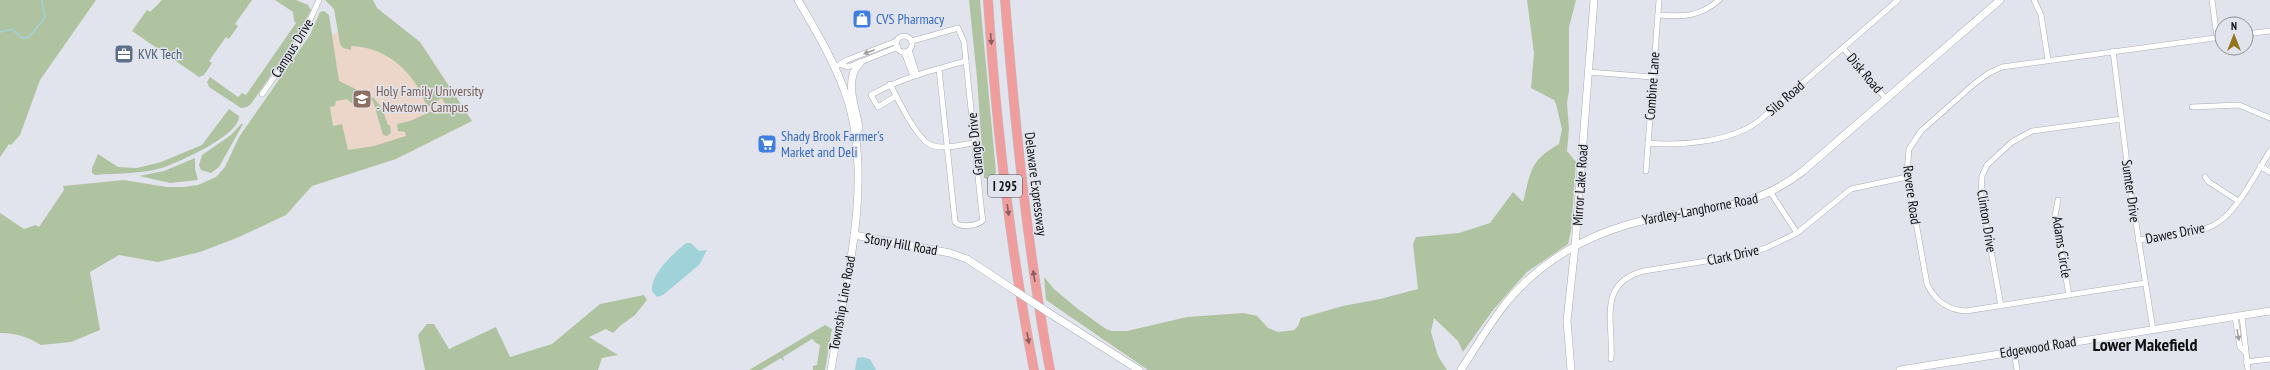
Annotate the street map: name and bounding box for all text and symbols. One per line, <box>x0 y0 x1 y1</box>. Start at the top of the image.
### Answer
shop icon: CVS Pharmacy <box>851 8 873 30</box>
place label: CVS Pharmacy <box>876 10 945 28</box>
street label: Campus Drive <box>267 15 317 81</box>
north arrow <box>2214 16 2254 56</box>
text: N <box>2231 19 2237 33</box>
one-way arrow <box>987 33 994 45</box>
office icon: KVK Tech <box>113 43 135 65</box>
place label: KVK Tech <box>138 45 182 63</box>
street label: Disk Road <box>1843 49 1887 97</box>
one-way arrow <box>863 50 875 56</box>
street label: Combine Lane <box>1641 51 1663 121</box>
street label: Silo Road <box>1762 76 1808 120</box>
place label: Holy Family University - Newtown Campus <box>376 82 484 116</box>
school or university icon: Holy Family University - Newtown Campus <box>351 88 373 110</box>
street label: Grange Drive <box>963 112 987 176</box>
place label: Shady Brook Farmer's Market and Deli <box>781 127 884 161</box>
street label: Delaware Expressway <box>1021 131 1051 238</box>
supermarket icon: Shady Brook Farmer's Market and Deli <box>756 133 778 155</box>
street label: Mirror Lake Road <box>1568 144 1592 226</box>
street label: Sumter Drive <box>2118 159 2144 224</box>
street label: Revere Road <box>1899 164 1925 226</box>
road number: I 295 <box>988 175 1022 197</box>
street label: Clinton Drive <box>1973 188 2001 254</box>
street label: Yardley-Langhorne Road <box>1641 189 1759 229</box>
one-way arrow <box>1005 204 1011 216</box>
street label: Adams Circle <box>2048 215 2076 279</box>
street label: Dawes Drive <box>2144 218 2206 248</box>
street label: Stony Hill Road <box>863 229 939 259</box>
street label: Clark Drive <box>1705 241 1761 269</box>
street label: Township Line Road <box>825 254 859 352</box>
one-way arrow <box>1031 270 1037 282</box>
one-way arrow <box>2236 329 2242 341</box>
one-way arrow <box>1025 332 1031 345</box>
street label: Edgewood Road <box>1999 332 2077 362</box>
district label: Lower Makefield <box>2092 333 2198 356</box>

